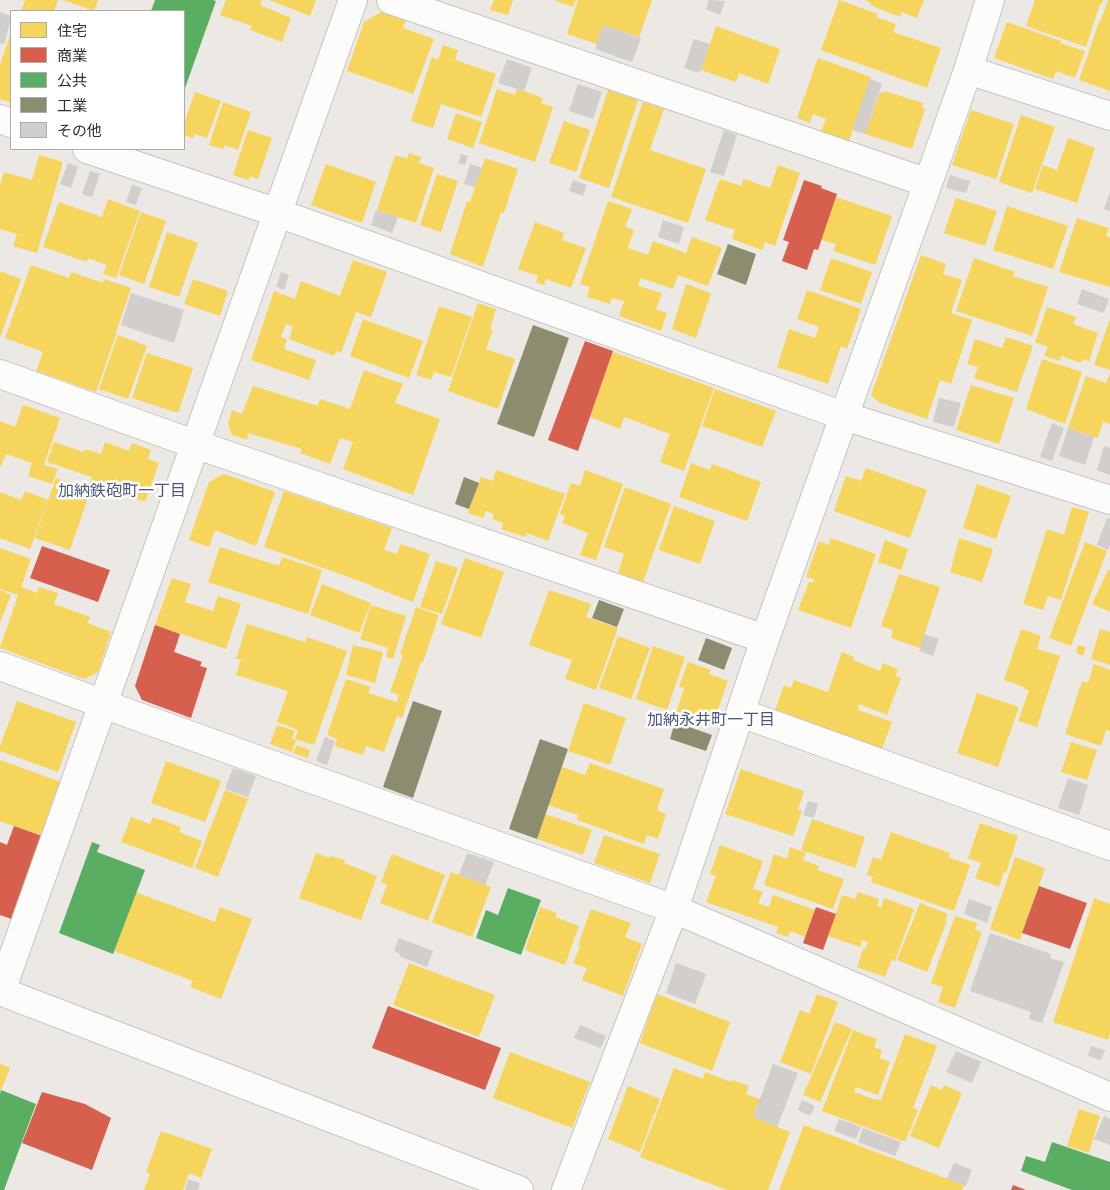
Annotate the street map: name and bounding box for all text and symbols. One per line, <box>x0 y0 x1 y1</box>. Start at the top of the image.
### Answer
legend <box>10 10 185 150</box>
text: 住宅 <box>57 21 87 40</box>
text: 商業 <box>57 46 87 65</box>
text: 公共 <box>57 71 87 90</box>
text: 工業 <box>57 96 87 115</box>
text: その他 <box>57 121 102 140</box>
district label: 加納鉄砲町一丁目 <box>58 481 186 501</box>
district label: 加納永井町一丁目 <box>647 710 775 730</box>

